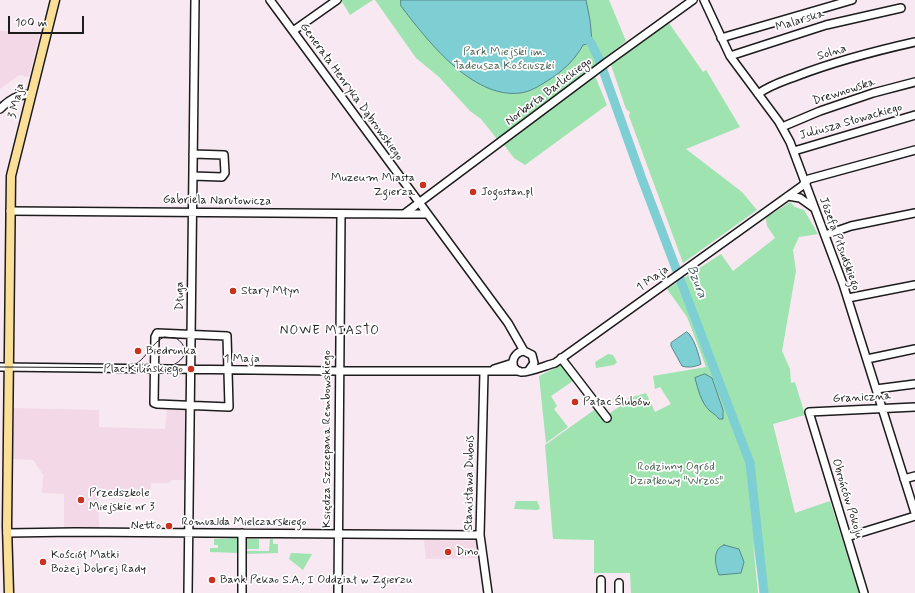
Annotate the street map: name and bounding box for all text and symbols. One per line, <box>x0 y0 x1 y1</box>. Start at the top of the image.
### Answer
street label: Malarska <box>774 7 826 35</box>
scale bar <box>10 8 86 34</box>
text: 100 m <box>15 15 47 31</box>
street label: Generała Henryka Dąbrowskiego <box>296 20 406 164</box>
street label: Solna <box>816 42 848 64</box>
park label: Park Miejski im. Tadeusza Kościuszki <box>454 45 554 73</box>
street label: Norberta Barlickiego <box>503 55 595 129</box>
street label: Drewnowska <box>811 75 877 109</box>
street label: 3 Maja <box>6 82 28 120</box>
street label: Juliusza Słowackiego <box>798 100 904 144</box>
place label: Muzeum Miasta Zgierza <box>331 171 415 199</box>
marker: Muzeum Miasta Zgierza <box>418 180 428 190</box>
place label: Jogostan.pl <box>481 185 533 199</box>
marker: Jogostan.pl <box>468 187 478 197</box>
street label: Gabriela Narutowicza <box>163 193 271 209</box>
street label: Józefa Piłsudskiego <box>815 195 863 293</box>
street label: 1 Maja <box>634 263 672 295</box>
water label: Bzura <box>683 264 709 300</box>
street label: Długa <box>173 282 187 310</box>
place label: Stary Młyn <box>241 284 300 298</box>
marker: Stary Młyn <box>228 286 238 296</box>
district label: NOWE MIASTO <box>280 323 380 339</box>
place label: Biedronka <box>146 344 196 358</box>
marker: Biedronka <box>133 346 143 356</box>
street label: Księdza Szczepana Rembowskiego <box>320 350 334 528</box>
street label: 1 Maja <box>224 352 260 366</box>
place label: Plac Kilińskiego <box>104 362 183 376</box>
marker: Plac Kilińskiego <box>186 364 196 374</box>
street label: Graniczna <box>832 389 892 407</box>
place label: Pałac Ślubów <box>583 395 651 409</box>
marker: Pałac Ślubów <box>570 397 580 407</box>
street label: Stanisława Dubois <box>462 435 478 531</box>
street label: Obrońców Pokoju <box>828 457 866 541</box>
park label: Rodzinny Ogród Działkowy "Wrzos" <box>629 460 723 488</box>
place label: Przedszkole Miejskie nr 3 <box>89 486 155 514</box>
marker: Przedszkole Miejskie nr 3 <box>76 495 86 505</box>
street label: Romualda Mielczarskiego <box>182 515 306 529</box>
place label: Netto <box>131 519 161 533</box>
marker: Netto <box>164 521 174 531</box>
place label: Dino <box>456 545 478 559</box>
marker: Dino <box>443 547 453 557</box>
place label: Kościół Matki Bożej Dobrej Rady <box>51 548 146 576</box>
marker: Kościół Matki Bożej Dobrej Rady <box>38 557 48 567</box>
place label: Bank Pekao S.A., I Oddział w Zgierzu <box>220 573 413 587</box>
marker: Bank Pekao S.A., I Oddział w Zgierzu <box>207 575 217 585</box>

